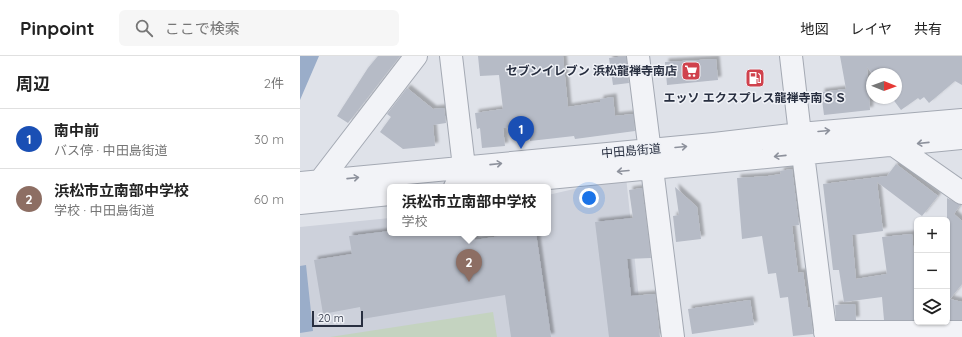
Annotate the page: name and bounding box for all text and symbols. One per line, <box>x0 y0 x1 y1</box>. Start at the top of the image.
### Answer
search box <box>119 10 399 46</box>
text: Pinpoint <box>20 16 95 40</box>
icon: search <box>133 17 155 39</box>
text: ここで検索 <box>165 19 240 38</box>
text: 地図 <box>800 20 828 38</box>
text: レイヤ <box>850 20 892 38</box>
text: 共有 <box>914 20 942 38</box>
supermarket icon: セブンイレブン 浜松龍禅寺南店 <box>680 60 702 82</box>
place label: セブンイレブン 浜松龍禅寺南店 <box>506 63 677 78</box>
fuel station icon: エッソ エクスプレス龍禅寺南ＳＳ <box>744 67 766 89</box>
north arrow <box>866 68 902 104</box>
text: 周辺 <box>16 73 50 94</box>
text: 2件 <box>264 75 284 91</box>
place label: エッソ エクスプレス龍禅寺南ＳＳ <box>663 90 847 105</box>
pin: 1 <box>508 116 534 149</box>
text: 南中前 <box>54 121 99 140</box>
one-way arrow <box>817 128 830 135</box>
text: 1 <box>26 131 32 147</box>
text: 30 m <box>254 131 284 147</box>
one-way arrow <box>917 139 930 146</box>
street label: 中田島街道 <box>600 140 662 161</box>
text: バス停 · 中田島街道 <box>54 142 168 158</box>
one-way arrow <box>674 143 687 150</box>
one-way arrow <box>774 152 787 160</box>
one-way arrow <box>489 160 502 167</box>
one-way arrow <box>617 168 630 175</box>
one-way arrow <box>346 174 359 182</box>
text: 浜松市立南部中学校 <box>54 181 189 200</box>
popup <box>387 184 551 236</box>
your location <box>579 188 599 208</box>
text: 2 <box>25 191 33 207</box>
text: 60 m <box>254 191 284 207</box>
text: 浜松市立南部中学校 <box>401 192 537 211</box>
text: 学校 · 中田島街道 <box>54 202 155 218</box>
text: 学校 <box>401 213 428 229</box>
map controls <box>914 217 950 325</box>
button: + <box>914 217 950 253</box>
pin: 2 <box>456 249 482 282</box>
button: − <box>914 253 950 289</box>
button: layers <box>914 289 950 325</box>
scale bar <box>312 309 363 328</box>
text: 20 m <box>318 311 344 325</box>

